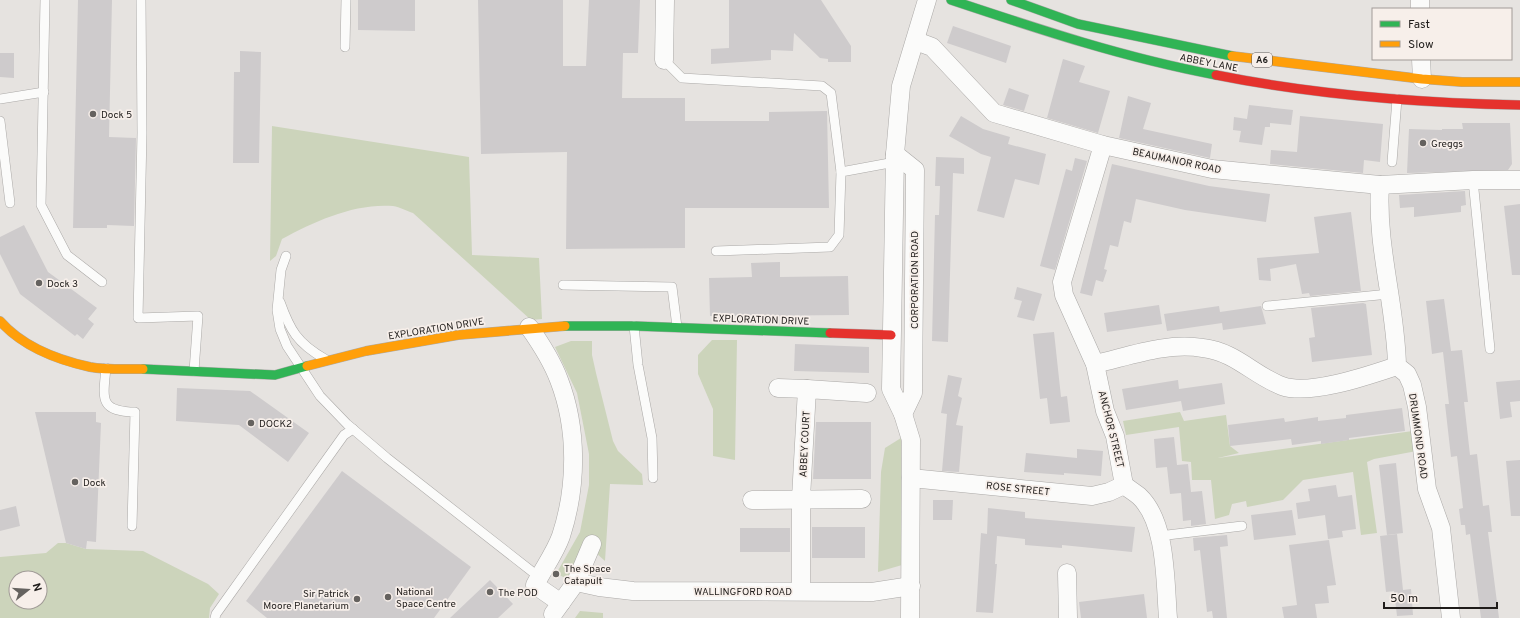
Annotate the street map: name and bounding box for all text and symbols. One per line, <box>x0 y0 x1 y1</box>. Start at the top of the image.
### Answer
legend <box>1372 8 1512 60</box>
text: Fast <box>1408 17 1430 33</box>
text: Slow <box>1408 37 1434 53</box>
street label: ABBEY LANE <box>1178 51 1239 76</box>
road number: A6 <box>1252 53 1272 67</box>
marker: Dock 5 <box>88 109 98 119</box>
place label: Dock 5 <box>101 109 132 122</box>
marker: Greggs <box>1418 138 1428 148</box>
place label: Greggs <box>1431 138 1463 151</box>
street label: BEAUMANOR ROAD <box>1131 146 1222 177</box>
street label: CORPORATION ROAD <box>909 231 922 329</box>
marker: Dock 3 <box>34 278 44 288</box>
place label: Dock 3 <box>47 278 78 291</box>
street label: EXPLORATION DRIVE <box>712 312 810 329</box>
street label: EXPLORATION DRIVE <box>387 315 485 343</box>
street label: ANCHOR STREET <box>1095 389 1126 470</box>
street label: DRUMMOND ROAD <box>1405 392 1430 480</box>
street label: ABBEY COURT <box>797 410 814 478</box>
marker: DOCK2 <box>246 418 256 428</box>
place label: DOCK2 <box>259 418 292 431</box>
marker: Dock <box>70 477 80 487</box>
place label: Dock <box>83 477 106 490</box>
street label: ROSE STREET <box>985 480 1051 499</box>
place label: The Space Catapult <box>564 563 611 588</box>
marker: The Space Catapult <box>551 569 561 579</box>
north arrow <box>8 570 48 610</box>
text: N <box>29 582 44 593</box>
scale bar <box>1384 584 1497 610</box>
place label: National Space Centre <box>396 586 456 611</box>
street label: WALLINGFORD ROAD <box>694 586 792 599</box>
marker: The POD <box>485 587 495 597</box>
place label: The POD <box>498 587 538 600</box>
place label: Sir Patrick Moore Planetarium <box>263 588 349 613</box>
text: 50 m <box>1390 591 1418 607</box>
marker: National Space Centre <box>383 592 393 602</box>
marker: Sir Patrick Moore Planetarium <box>352 594 362 604</box>

